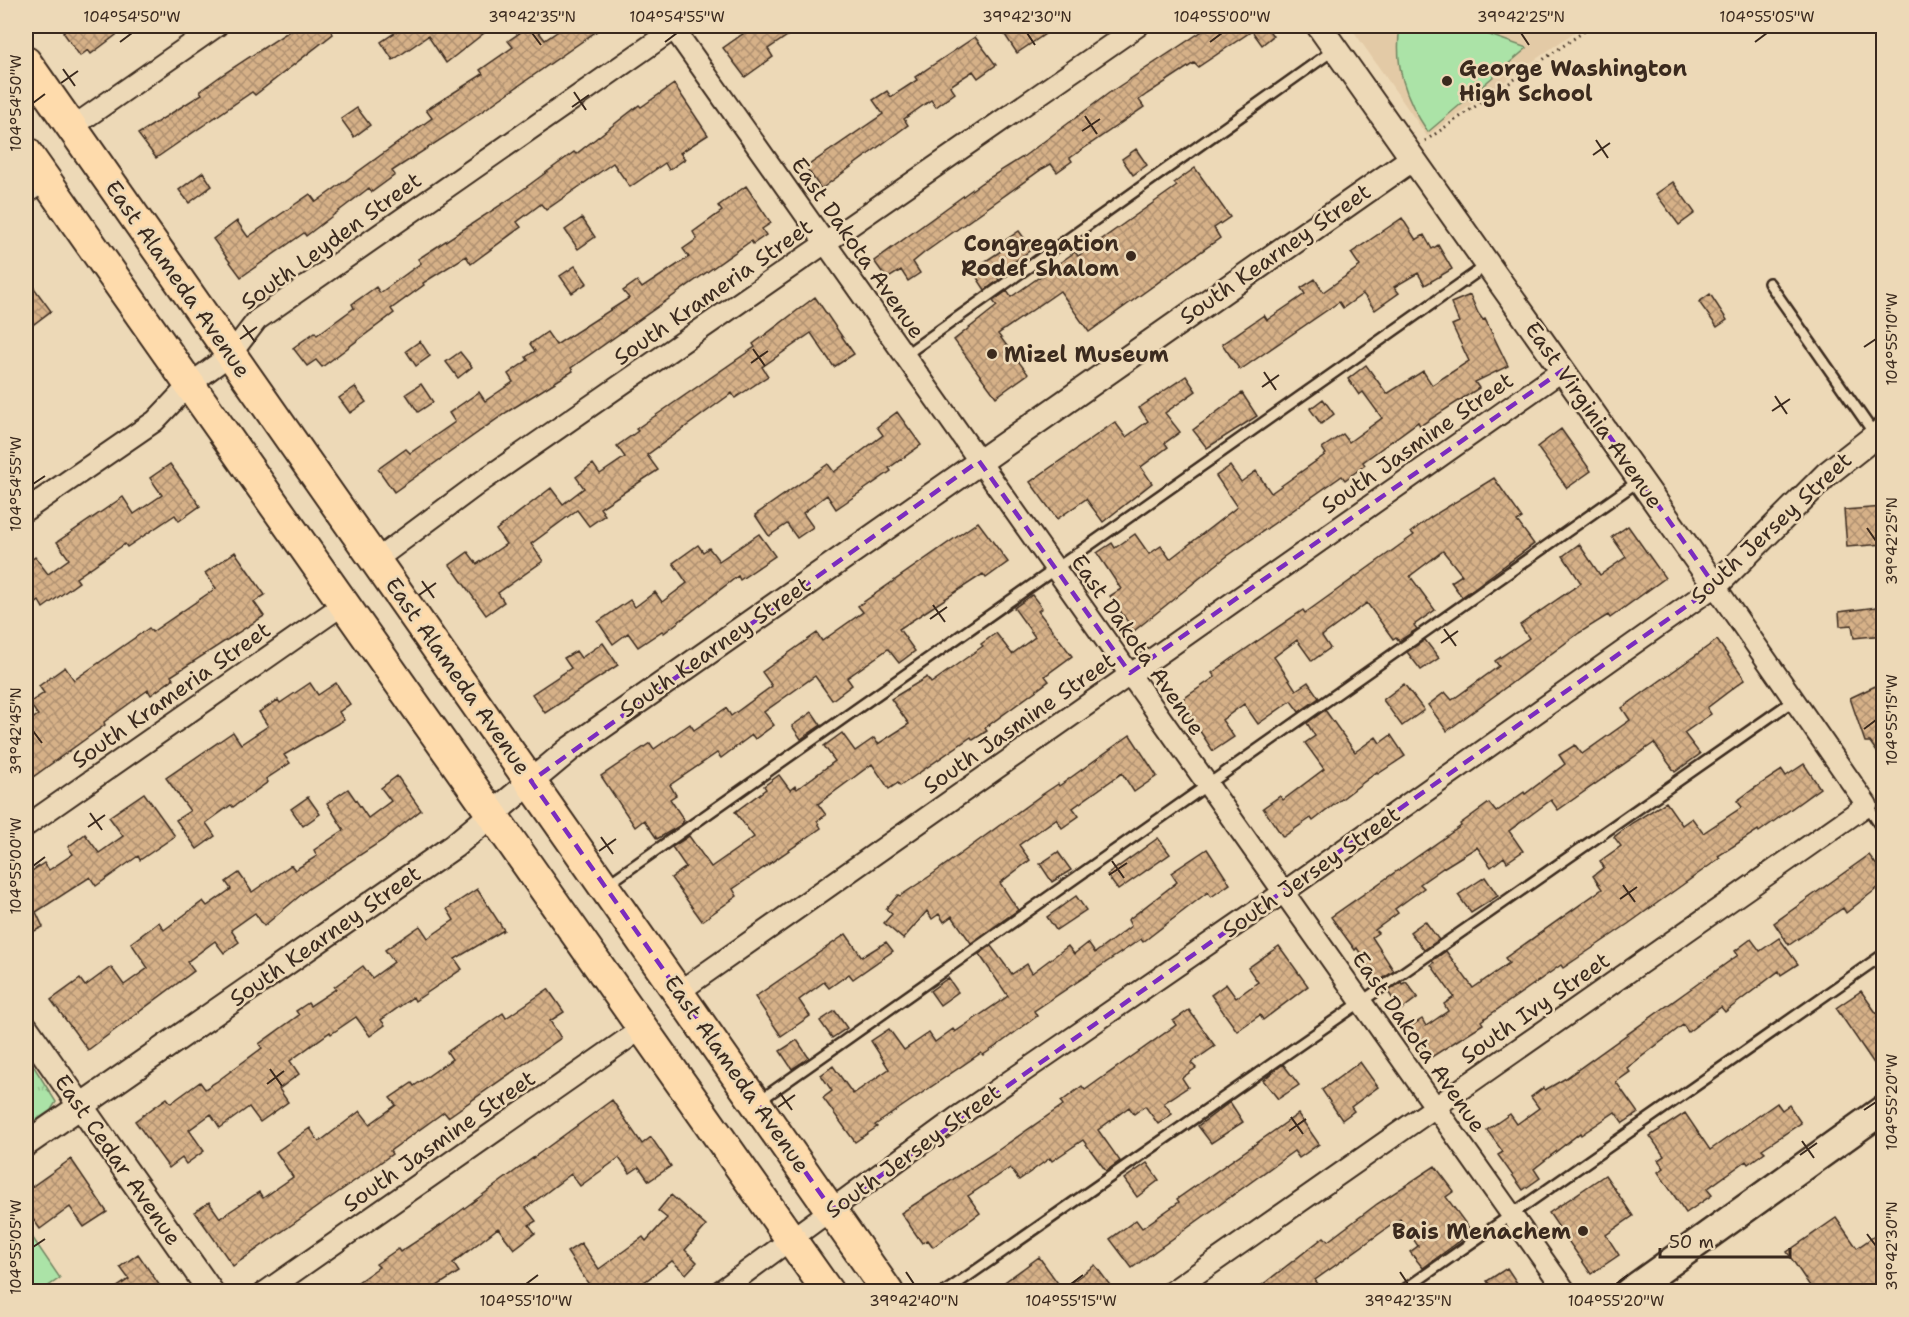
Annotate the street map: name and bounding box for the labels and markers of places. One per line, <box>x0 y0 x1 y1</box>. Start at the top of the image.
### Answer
place label: George Washington High School <box>1459 54 1687 108</box>
marker: George Washington High School <box>1440 74 1454 88</box>
place label: Congregation Rodef Shalom <box>961 229 1119 283</box>
marker: Congregation Rodef Shalom <box>1124 249 1138 263</box>
place label: Mizel Museum <box>1004 340 1169 369</box>
marker: Mizel Museum <box>985 347 999 361</box>
place label: Bais Menachem <box>1392 1217 1571 1246</box>
marker: Bais Menachem <box>1576 1224 1590 1238</box>

